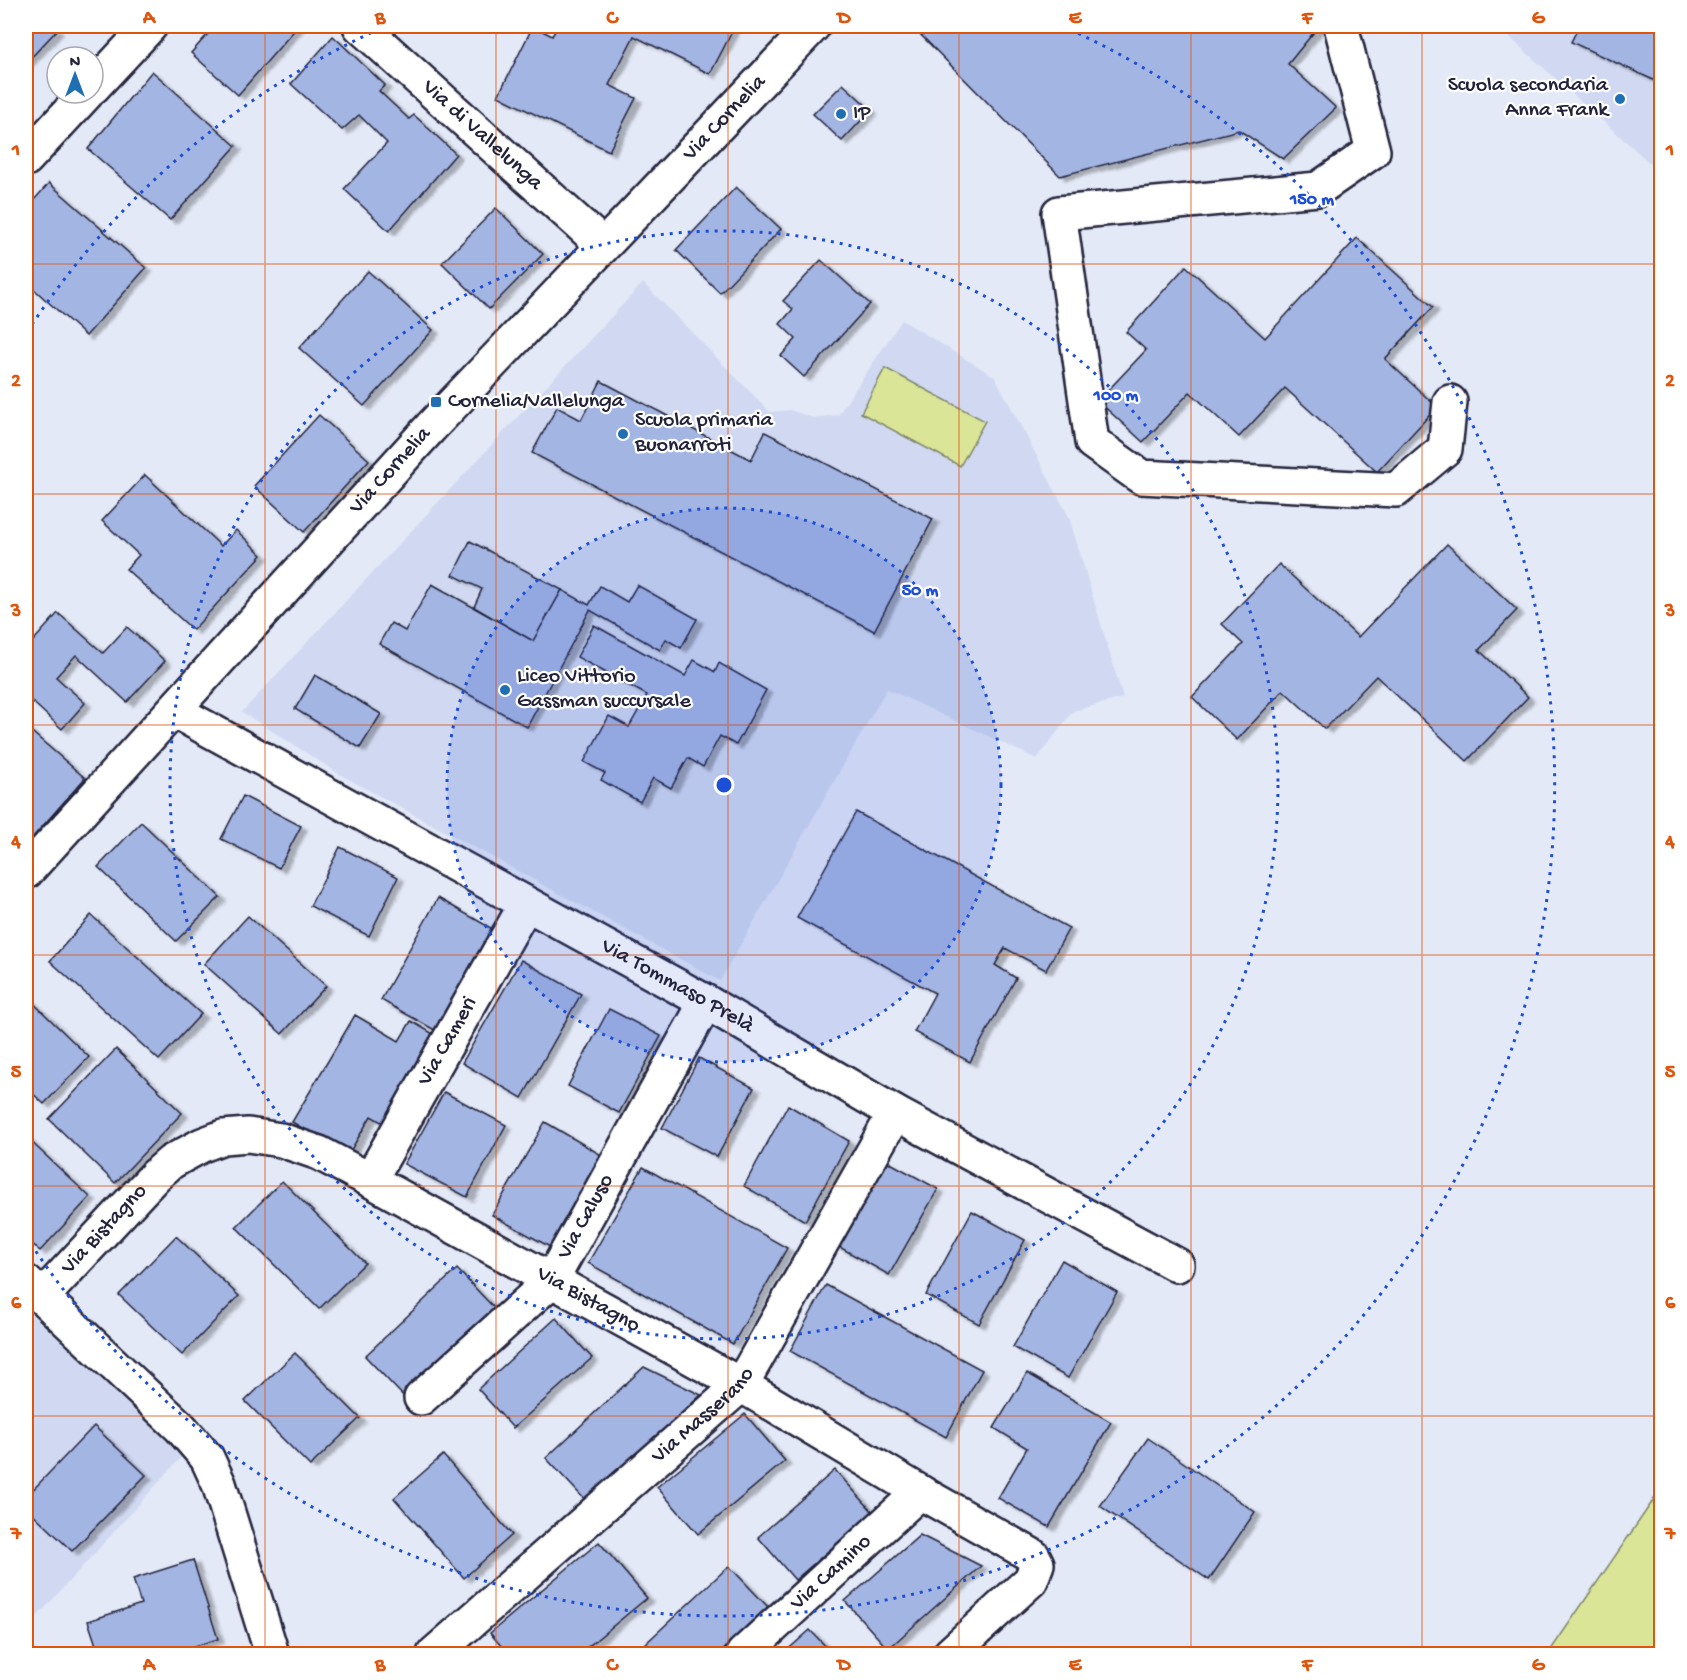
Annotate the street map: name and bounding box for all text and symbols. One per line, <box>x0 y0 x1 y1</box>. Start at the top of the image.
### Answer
text: A <box>142 8 157 31</box>
text: B <box>374 8 386 31</box>
text: C <box>606 8 620 31</box>
text: D <box>835 8 851 31</box>
text: E <box>1069 8 1083 31</box>
text: F <box>1301 8 1314 31</box>
text: G <box>1532 8 1546 31</box>
north arrow <box>45 45 105 105</box>
text: N <box>70 54 81 73</box>
street label: Via Cornelia <box>677 69 773 168</box>
place label: Scuola secondaria Anna Frank <box>1448 73 1610 124</box>
street label: Via di Vallelunga <box>415 74 548 197</box>
marker: Scuola secondaria Anna Frank <box>1613 92 1627 106</box>
place label: IP <box>853 101 871 127</box>
marker: IP <box>834 107 848 121</box>
text: 1 <box>11 140 20 163</box>
text: 1 <box>1665 140 1674 163</box>
text: 150 m <box>1289 190 1334 211</box>
text: 2 <box>11 371 21 394</box>
text: 2 <box>1665 371 1675 394</box>
text: 100 m <box>1093 386 1139 407</box>
place label: Cornelia/Vallelunga <box>448 389 625 415</box>
marker: Cornelia/Vallelunga <box>429 395 443 409</box>
place label: Scuola primaria Buonarroti <box>634 408 773 459</box>
street label: Via Cornelia <box>344 421 438 521</box>
marker: Scuola primaria Buonarroti <box>616 427 630 441</box>
text: 50 m <box>902 581 939 602</box>
text: 3 <box>10 601 21 624</box>
text: 3 <box>1664 601 1675 624</box>
place label: Liceo Vittorio Gassman succursale <box>517 664 691 715</box>
marker: Liceo Vittorio Gassman succursale <box>498 683 512 697</box>
centre of rings <box>714 775 734 795</box>
text: 4 <box>10 832 21 855</box>
text: 4 <box>1664 832 1675 855</box>
street label: Via Tommaso Prelà <box>595 933 759 1040</box>
street label: Via Cameri <box>412 992 484 1092</box>
text: 5 <box>11 1062 22 1085</box>
text: 5 <box>1665 1062 1676 1085</box>
street label: Via Caluso <box>552 1170 621 1265</box>
street label: Via Bistagno <box>56 1179 153 1281</box>
street label: Via Bistagno <box>531 1261 644 1339</box>
text: 6 <box>11 1293 22 1316</box>
text: 6 <box>1665 1293 1676 1316</box>
street label: Via Masserano <box>646 1363 761 1470</box>
text: 7 <box>10 1524 23 1547</box>
text: 7 <box>1664 1524 1677 1547</box>
street label: Via Camino <box>785 1529 878 1617</box>
text: A <box>142 1655 157 1678</box>
text: B <box>374 1655 386 1678</box>
text: C <box>606 1655 620 1678</box>
text: D <box>835 1655 851 1678</box>
text: E <box>1069 1655 1083 1678</box>
text: F <box>1301 1655 1314 1678</box>
text: G <box>1532 1655 1546 1678</box>

